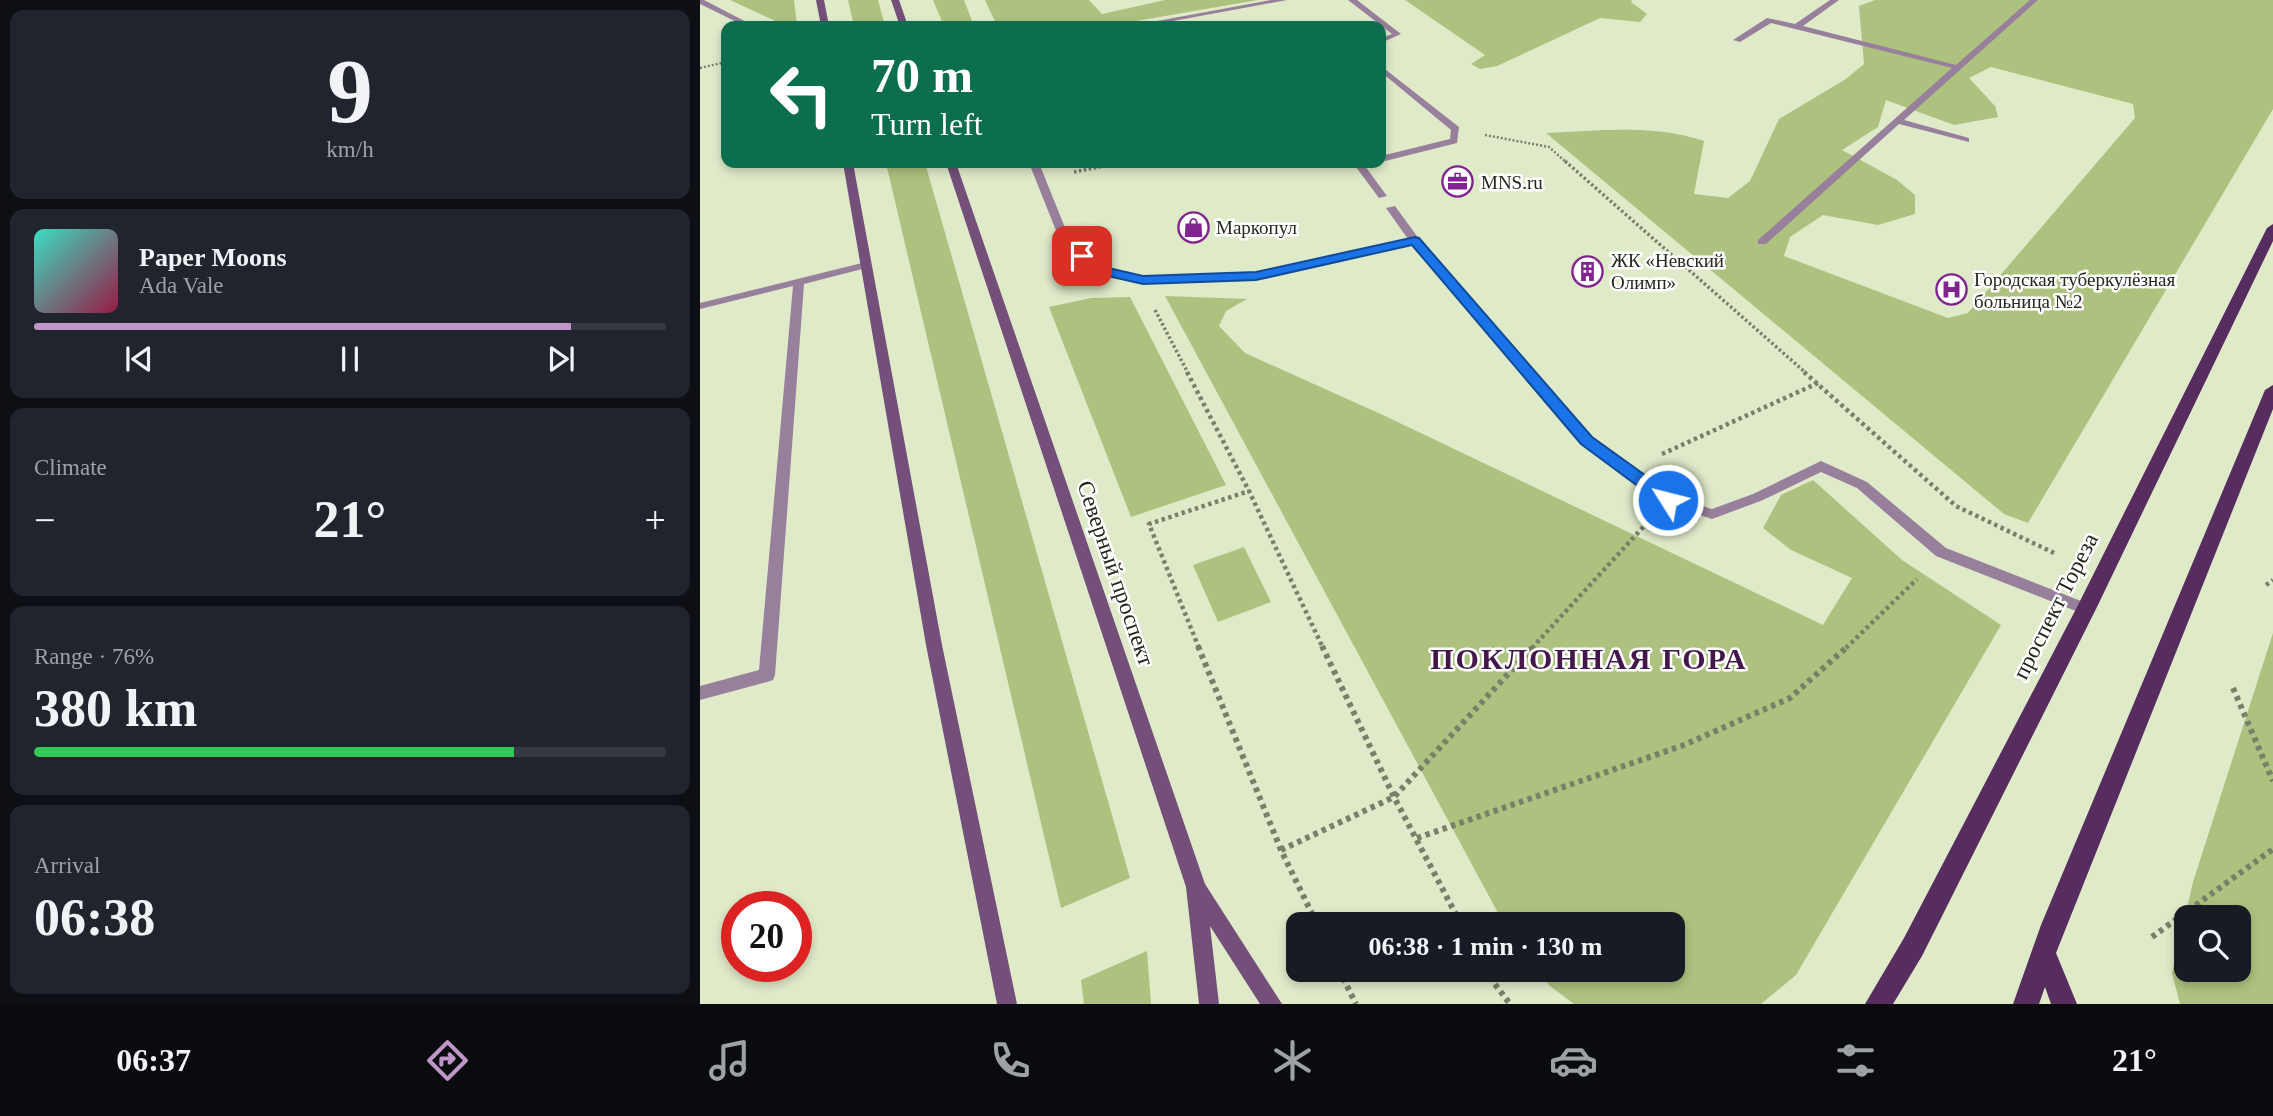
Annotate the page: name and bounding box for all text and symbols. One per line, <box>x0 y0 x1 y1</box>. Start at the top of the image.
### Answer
text: 9 <box>327 41 373 142</box>
text: 70 m <box>871 48 973 103</box>
icon: left <box>756 49 847 140</box>
text: Turn left <box>871 106 983 142</box>
text: km/h <box>326 137 374 162</box>
office icon: MNS.ru <box>1441 165 1475 199</box>
place label: MNS.ru <box>1481 172 1543 193</box>
shop icon: Маркопул <box>1176 210 1210 244</box>
place label: Маркопул <box>1216 217 1297 238</box>
pin <box>1052 226 1112 286</box>
icon: arrive <box>1063 237 1101 275</box>
text: Paper Moons <box>139 243 287 272</box>
place label: ЖК «Невский Олимп» <box>1611 250 1724 293</box>
building icon: ЖК «Невский Олимп» <box>1571 254 1605 288</box>
place label: Городская туберкулёзная больница №2 <box>1974 269 2176 312</box>
text: Ada Vale <box>139 273 224 298</box>
hospital icon: Городская туберкулёзная больница №2 <box>1934 273 1968 307</box>
icon: previous <box>120 340 158 378</box>
icon: pause <box>331 340 369 378</box>
icon: next <box>542 340 580 378</box>
text: Climate <box>34 455 107 480</box>
position arrow <box>1631 463 1705 537</box>
street label: Северный проспект <box>1072 478 1159 669</box>
text: 21° <box>314 491 386 548</box>
text: − <box>34 499 55 541</box>
text: + <box>645 499 666 541</box>
street label: проспект Тореза <box>2008 529 2103 683</box>
district label: ПОКЛОННАЯ ГОРА <box>1430 642 1748 675</box>
text: Range · 76% <box>34 644 154 669</box>
text: 380 km <box>34 680 197 737</box>
text: Arrival <box>34 853 100 878</box>
text: 06:38 <box>34 889 155 946</box>
speed limit sign: 20 <box>721 891 812 982</box>
map controls <box>2174 905 2251 982</box>
button: search <box>2174 905 2251 982</box>
text: 06:38 · 1 min · 130 m <box>1369 932 1603 961</box>
icon: directions <box>423 1036 472 1085</box>
icon: music <box>705 1036 754 1085</box>
icon: phone <box>986 1036 1035 1085</box>
icon: climate <box>1268 1036 1317 1085</box>
icon: car <box>1549 1036 1598 1085</box>
icon: filters <box>1831 1036 1880 1085</box>
text: 06:37 <box>116 1042 191 1078</box>
text: 21° <box>2112 1042 2157 1078</box>

